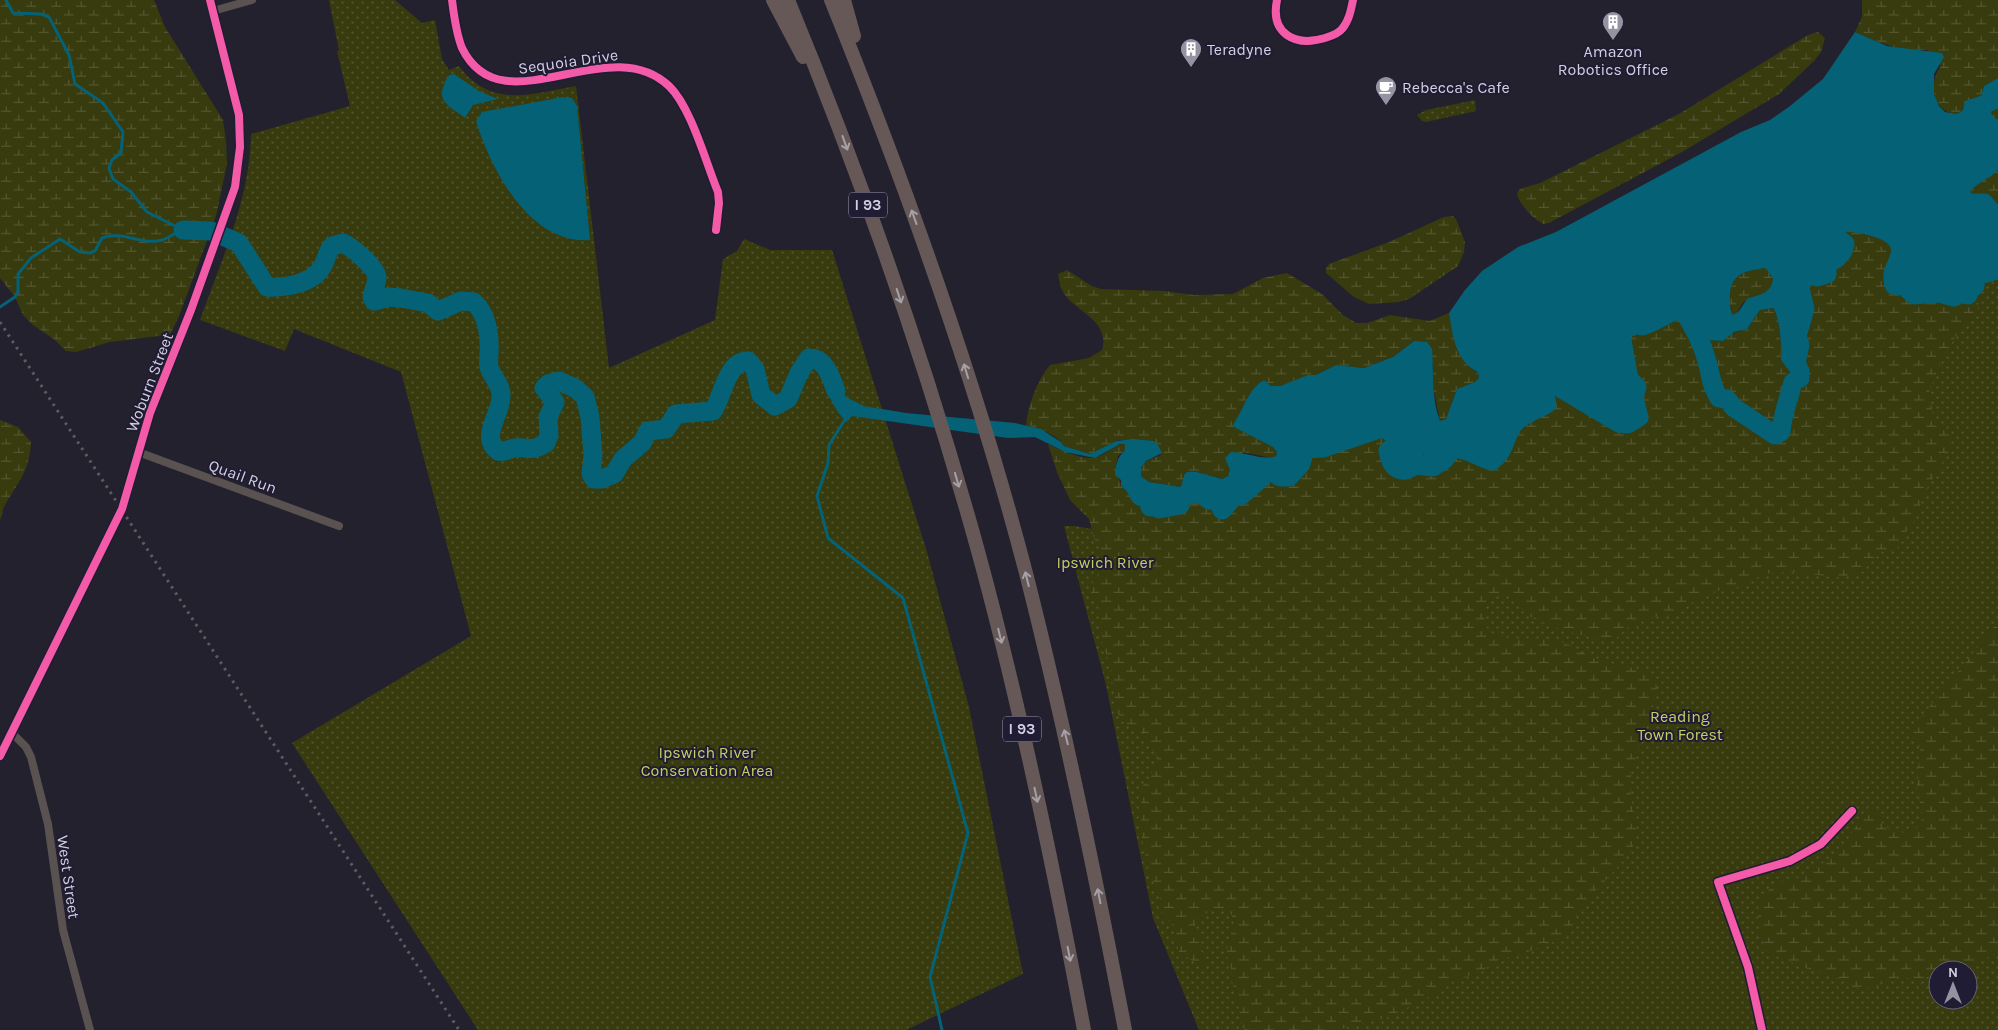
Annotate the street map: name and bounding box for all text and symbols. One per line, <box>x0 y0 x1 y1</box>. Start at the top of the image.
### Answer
building icon: Amazon Robotics Office <box>1601 10 1625 41</box>
building icon: Teradyne <box>1179 37 1203 68</box>
place label: Teradyne <box>1207 40 1271 59</box>
place label: Amazon Robotics Office <box>1558 42 1668 79</box>
street label: Sequoia Drive <box>517 45 619 78</box>
cafe icon: Rebecca's Cafe <box>1374 75 1398 106</box>
place label: Rebecca's Cafe <box>1402 78 1510 97</box>
one-way arrow <box>841 135 850 150</box>
road number: I 93 <box>849 192 887 218</box>
one-way arrow <box>909 210 918 226</box>
one-way arrow <box>895 288 904 303</box>
street label: Woburn Street <box>122 330 177 435</box>
one-way arrow <box>961 364 970 380</box>
street label: Quail Run <box>206 455 279 498</box>
one-way arrow <box>953 471 963 487</box>
park label: Ipswich River <box>1057 553 1154 572</box>
one-way arrow <box>1022 572 1031 588</box>
one-way arrow <box>996 628 1005 644</box>
park label: Reading Town Forest <box>1637 707 1723 744</box>
road number: I 93 <box>1003 716 1041 742</box>
one-way arrow <box>1061 730 1070 746</box>
park label: Ipswich River Conservation Area <box>641 743 773 780</box>
one-way arrow <box>1032 786 1042 802</box>
street label: West Street <box>53 834 84 920</box>
one-way arrow <box>1094 889 1104 905</box>
one-way arrow <box>1065 945 1074 961</box>
north arrow <box>1928 960 1978 1010</box>
text: N <box>1948 964 1958 981</box>

